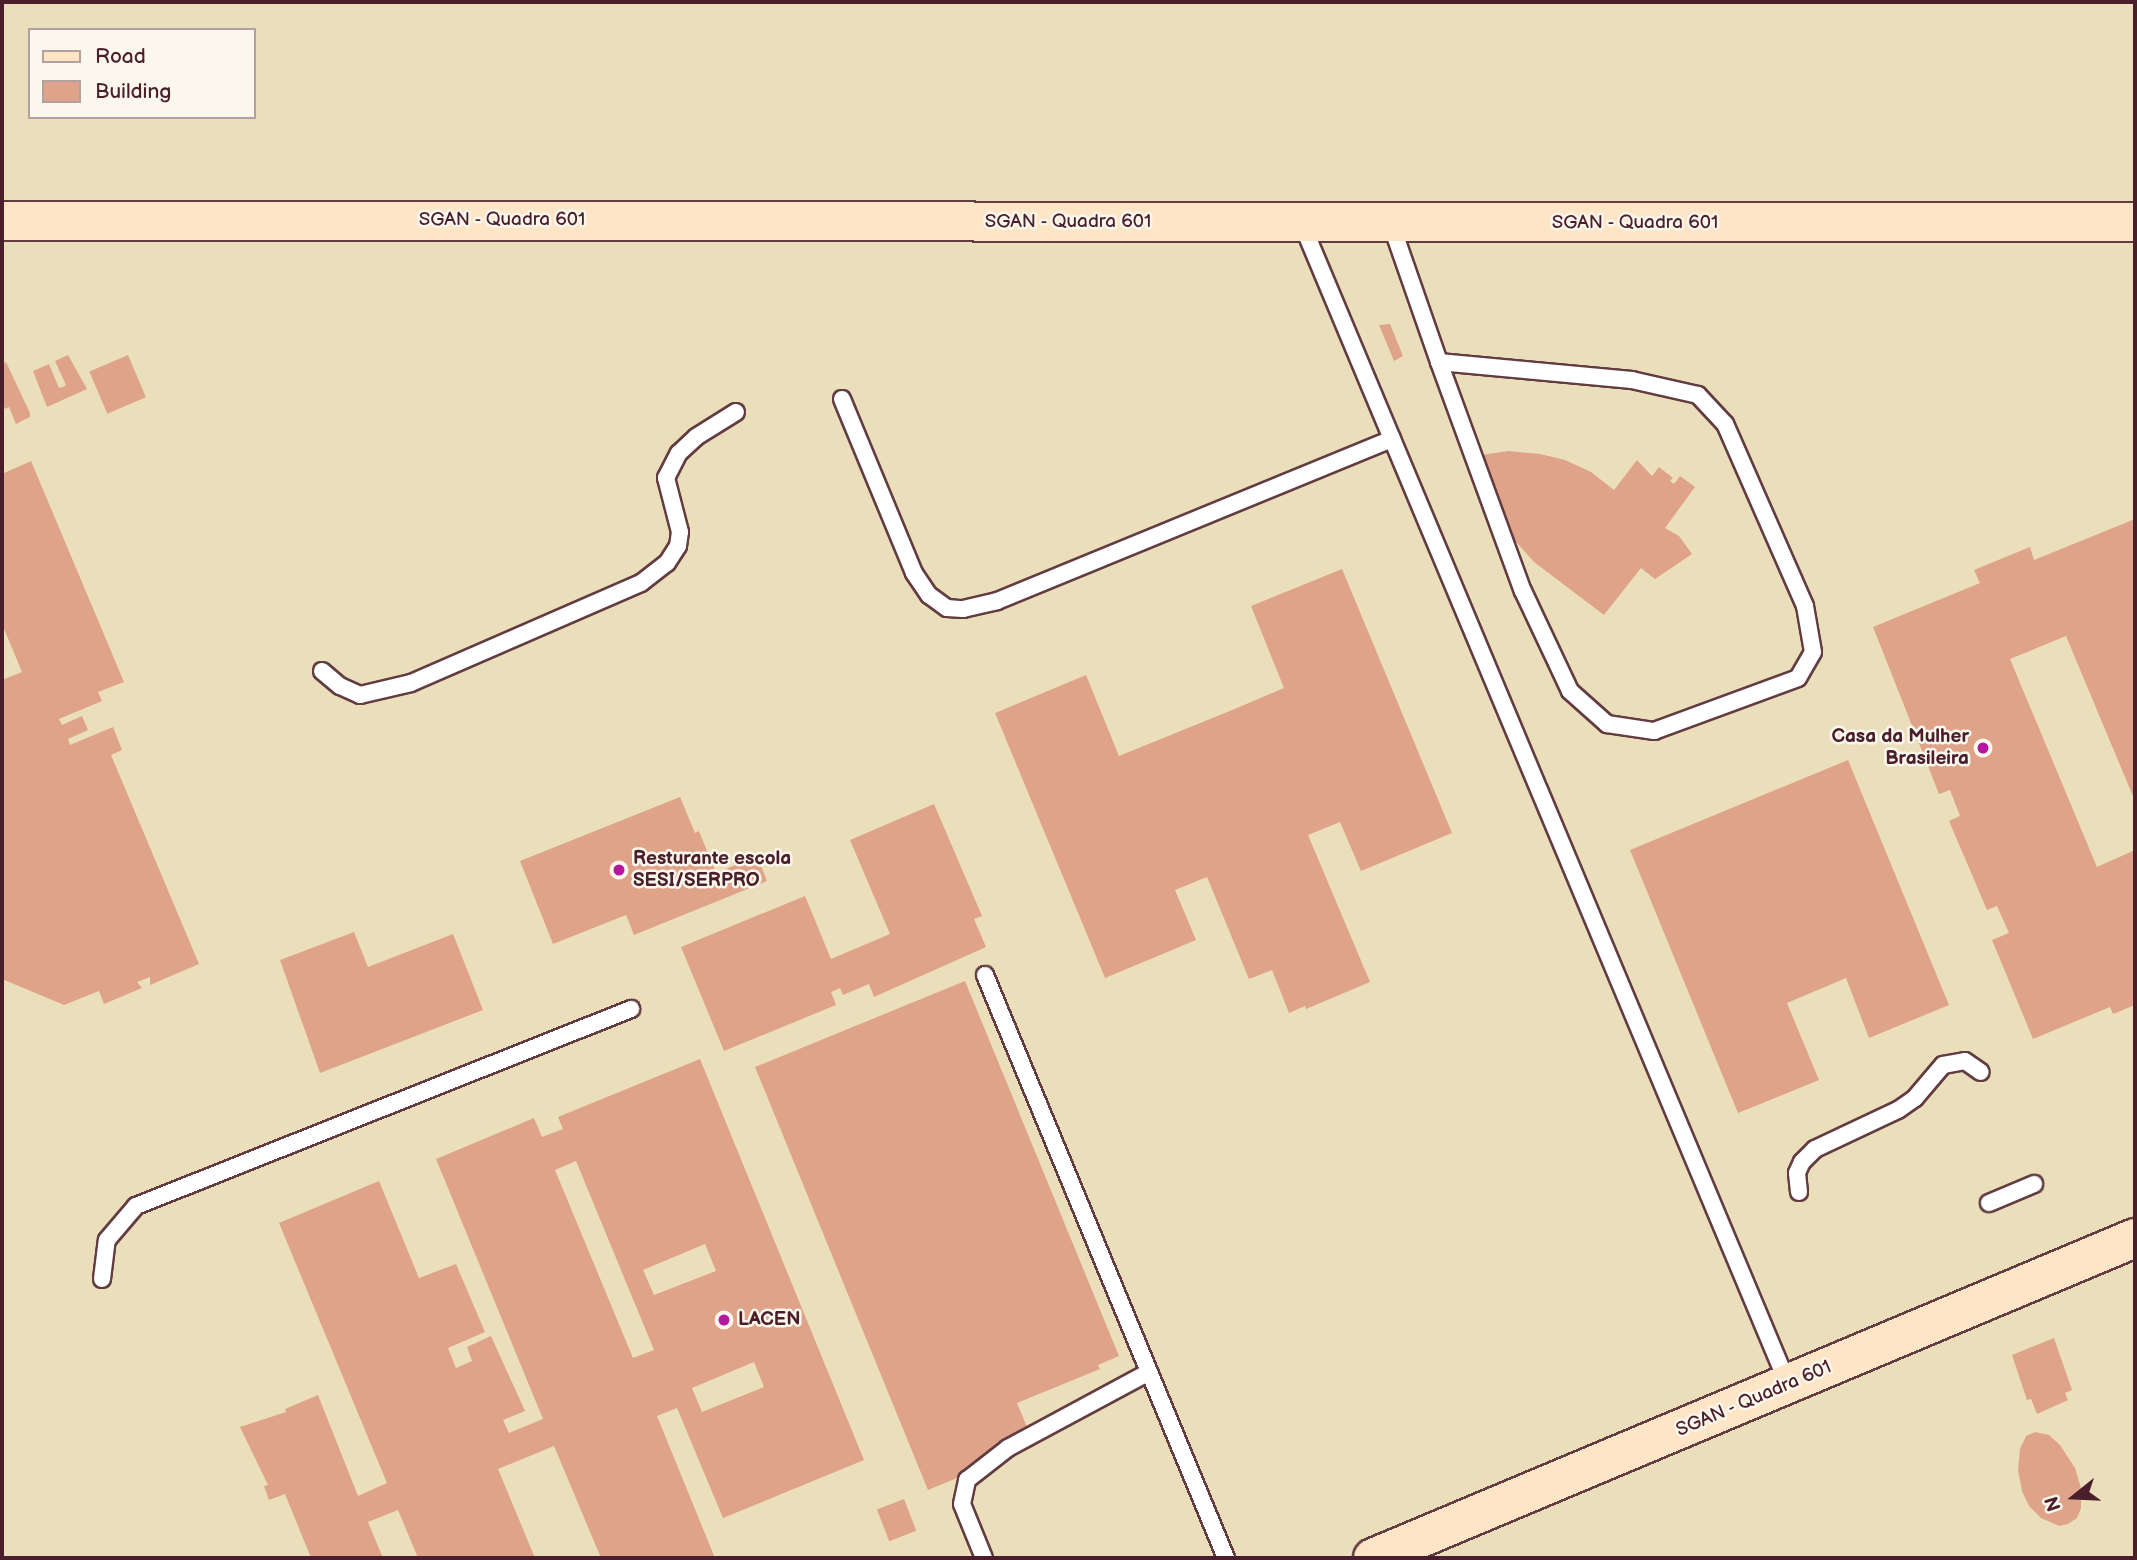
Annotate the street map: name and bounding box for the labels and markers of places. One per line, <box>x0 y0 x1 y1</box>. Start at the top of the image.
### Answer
place label: Casa da Mulher Brasileira <box>1831 726 1969 770</box>
marker: Casa da Mulher Brasileira <box>1975 740 1991 756</box>
place label: Resturante escola SESI/SERPRO <box>633 848 791 892</box>
marker: Resturante escola SESI/SERPRO <box>611 862 627 878</box>
place label: LACEN <box>738 1309 800 1331</box>
marker: LACEN <box>716 1312 732 1328</box>

